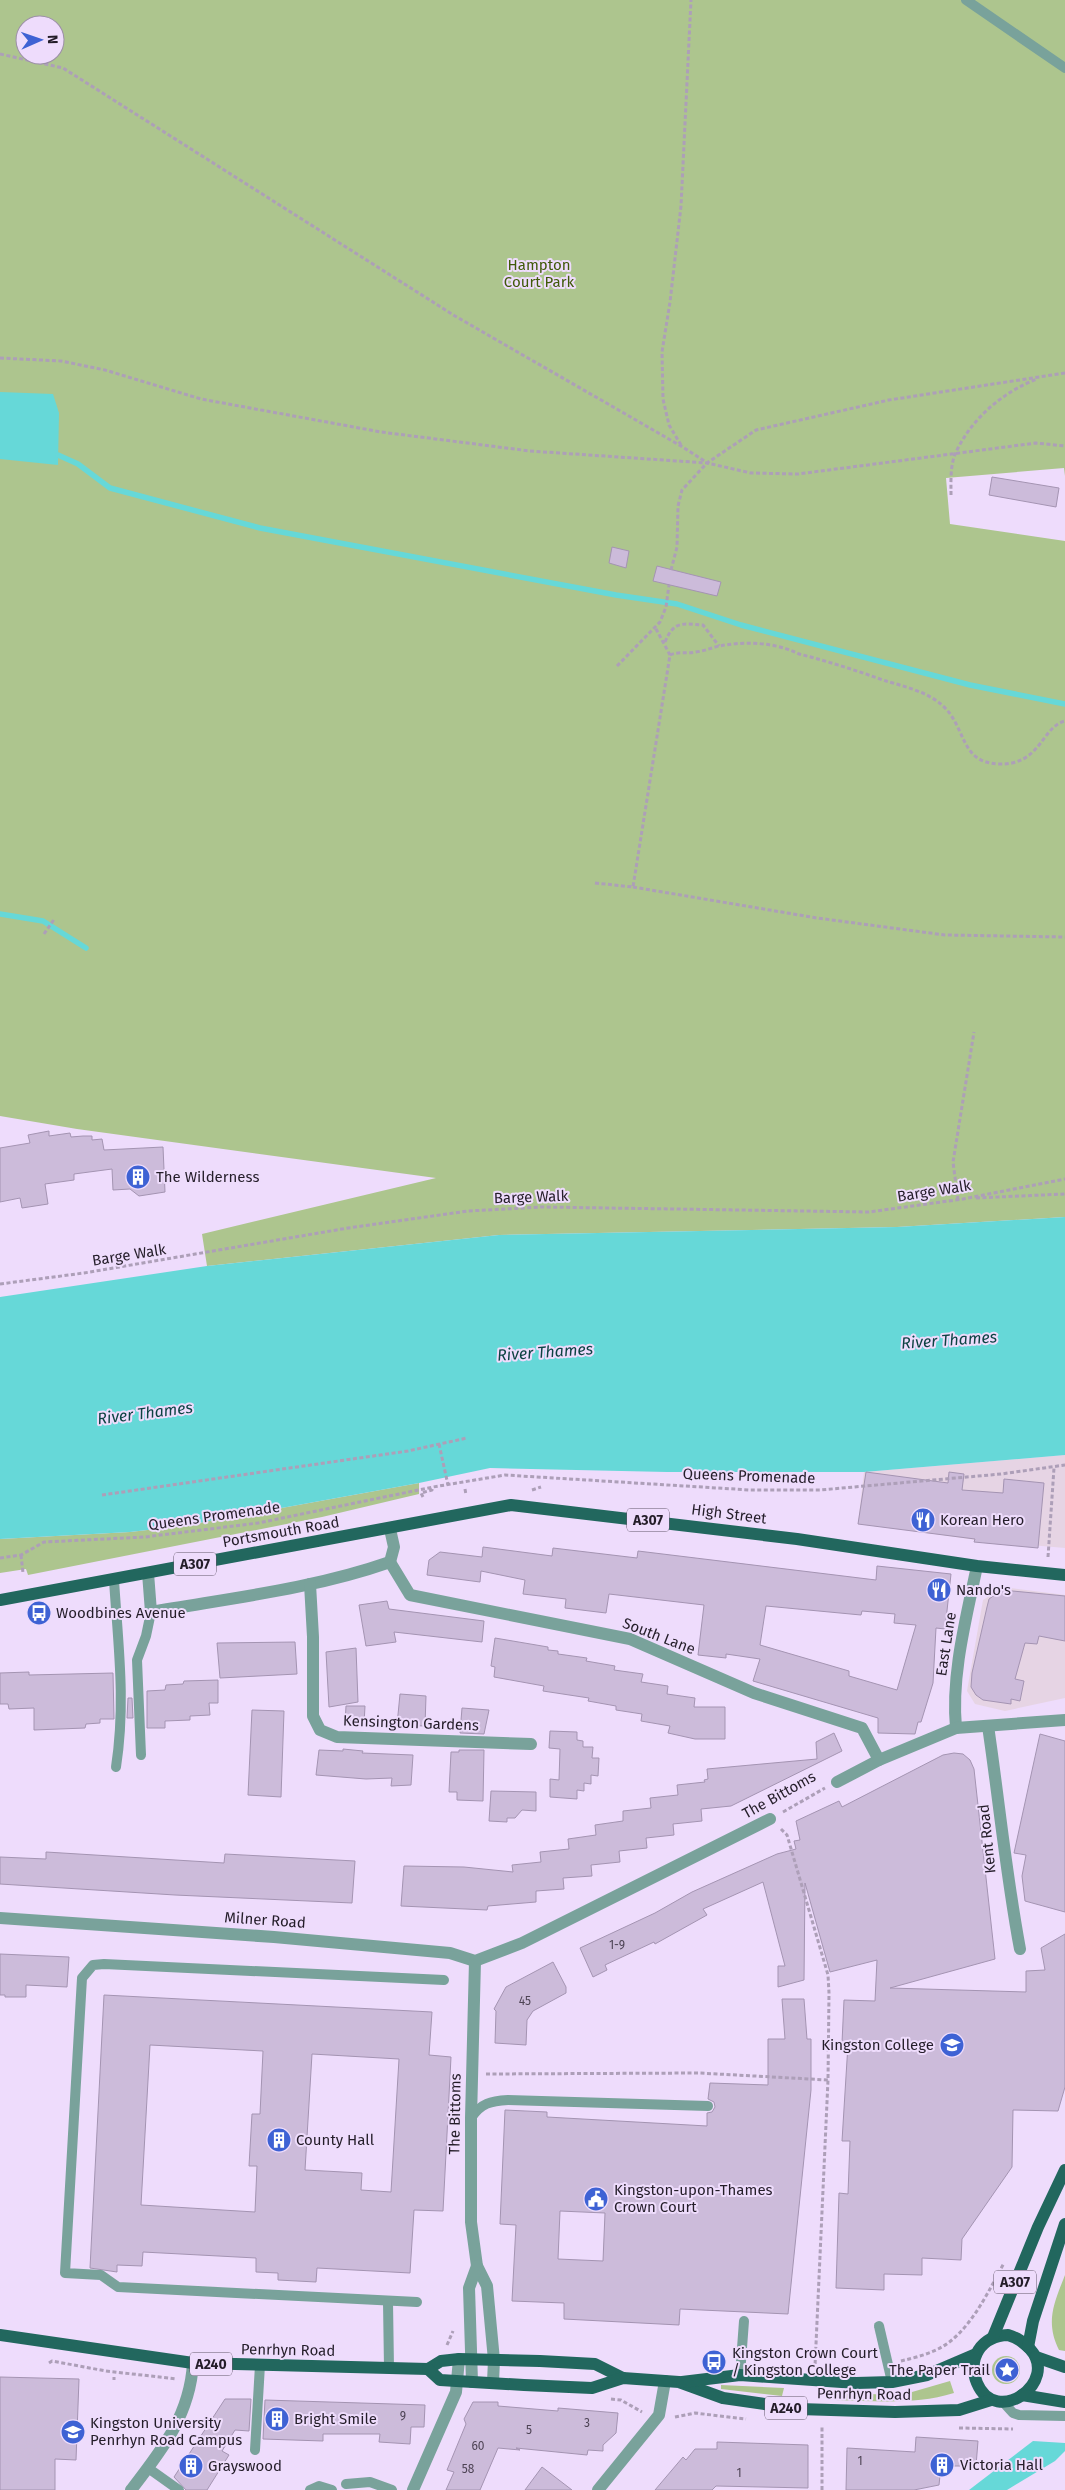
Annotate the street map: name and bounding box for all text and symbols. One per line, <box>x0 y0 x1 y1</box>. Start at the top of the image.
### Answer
north arrow <box>15 15 65 65</box>
text: N <box>44 35 61 45</box>
park label: Hampton Court Park <box>504 256 574 291</box>
building icon: The Wilderness <box>125 1164 151 1190</box>
place label: The Wilderness <box>156 1168 259 1186</box>
street label: Barge Walk <box>896 1176 973 1206</box>
street label: Barge Walk <box>493 1187 569 1207</box>
street label: Barge Walk <box>91 1240 168 1270</box>
water label: River Thames <box>900 1327 998 1353</box>
water label: River Thames <box>496 1339 594 1365</box>
water label: River Thames <box>96 1398 194 1428</box>
street label: Queens Promenade <box>682 1465 816 1487</box>
street label: Queens Promenade <box>147 1498 281 1534</box>
street label: High Street <box>690 1500 768 1528</box>
restaurant icon: Korean Hero <box>910 1507 936 1533</box>
road number: A307 <box>627 1508 669 1532</box>
place label: Korean Hero <box>940 1511 1024 1529</box>
street label: Portsmouth Road <box>221 1513 341 1551</box>
road number: A307 <box>174 1552 216 1576</box>
restaurant icon: Nando's <box>926 1577 952 1603</box>
place label: Nando's <box>956 1581 1011 1599</box>
bus stop icon: Woodbines Avenue <box>26 1600 52 1626</box>
place label: Woodbines Avenue <box>56 1604 186 1622</box>
street label: East Lane <box>932 1611 960 1677</box>
street label: South Lane <box>620 1614 698 1658</box>
street label: Kensington Gardens <box>343 1712 479 1734</box>
street label: The Bittoms <box>739 1767 819 1823</box>
street label: Kent Road <box>974 1803 1000 1875</box>
street label: Milner Road <box>224 1908 306 1932</box>
house number: 1-9 <box>609 1938 625 1952</box>
house number: 45 <box>519 1994 531 2008</box>
school or university icon: Kingston College <box>939 2032 965 2058</box>
place label: Kingston College <box>821 2036 934 2054</box>
street label: The Bittoms <box>445 2073 465 2155</box>
building icon: County Hall <box>266 2127 292 2153</box>
place label: County Hall <box>296 2131 375 2149</box>
place label: Kingston-upon-Thames Crown Court <box>614 2181 773 2216</box>
public building icon: Kingston-upon-Thames Crown Court <box>583 2186 609 2212</box>
road number: A307 <box>994 2270 1036 2294</box>
street label: Penrhyn Road <box>241 2340 335 2360</box>
place label: Kingston Crown Court / Kingston College <box>732 2344 878 2379</box>
bus stop icon: Kingston Crown Court / Kingston College <box>701 2349 727 2375</box>
road number: A240 <box>190 2352 232 2376</box>
place icon: The Paper Trail <box>994 2357 1020 2383</box>
place label: The Paper Trail <box>889 2361 991 2379</box>
street label: Penrhyn Road <box>817 2384 911 2404</box>
road number: A240 <box>765 2396 807 2420</box>
building icon: Bright Smile <box>264 2406 290 2432</box>
house number: 9 <box>400 2409 406 2423</box>
place label: Bright Smile <box>294 2410 377 2428</box>
place label: Kingston University Penrhyn Road Campus <box>90 2414 242 2449</box>
house number: 3 <box>584 2416 590 2430</box>
school or university icon: Kingston University Penrhyn Road Campus <box>60 2419 86 2445</box>
house number: 5 <box>526 2423 532 2437</box>
house number: 60 <box>471 2439 485 2453</box>
building icon: Victoria Hall <box>929 2452 955 2478</box>
building icon: Grayswood <box>178 2453 204 2479</box>
house number: 1 <box>857 2454 863 2468</box>
place label: Victoria Hall <box>960 2456 1043 2474</box>
place label: Grayswood <box>208 2457 282 2475</box>
house number: 58 <box>462 2462 475 2476</box>
house number: 1 <box>736 2466 742 2480</box>

